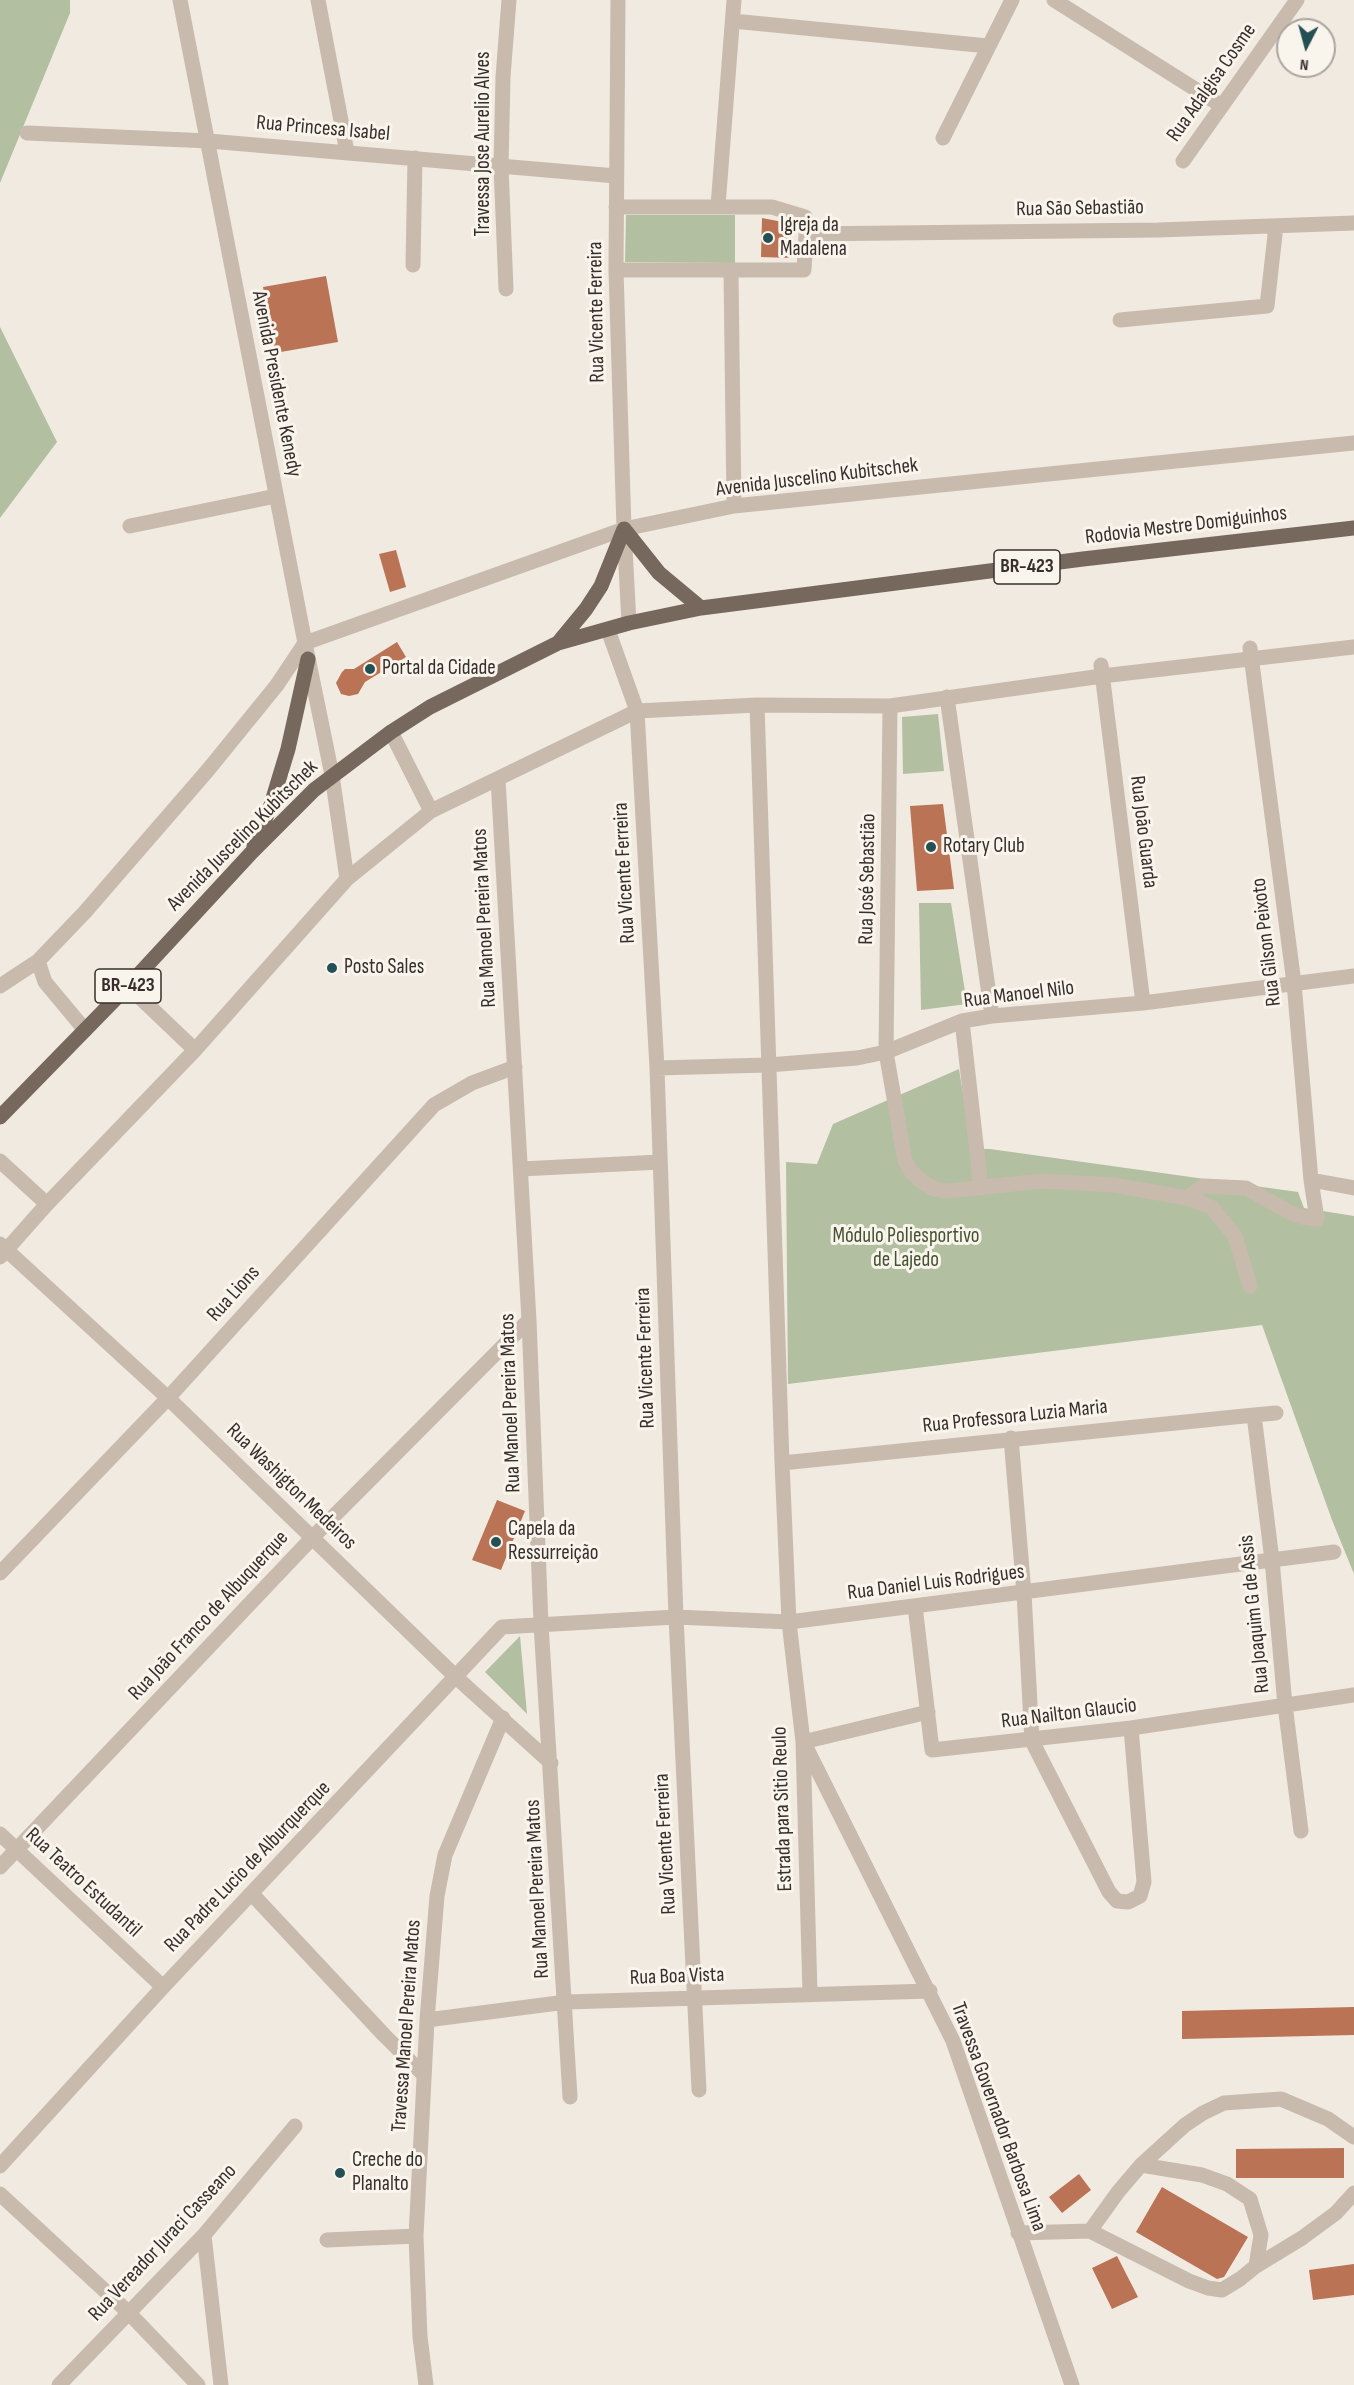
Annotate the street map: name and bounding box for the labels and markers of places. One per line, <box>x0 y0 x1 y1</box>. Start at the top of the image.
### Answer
place label: Igreja da Madalena <box>780 213 847 263</box>
marker: Igreja da Madalena <box>761 231 775 245</box>
place label: Portal da Cidade <box>382 656 496 682</box>
marker: Portal da Cidade <box>363 662 377 676</box>
place label: Rotary Club <box>943 834 1025 860</box>
marker: Rotary Club <box>924 840 938 854</box>
place label: Posto Sales <box>344 955 424 981</box>
marker: Posto Sales <box>325 961 339 975</box>
place label: Capela da Ressurreição <box>508 1517 599 1567</box>
marker: Capela da Ressurreição <box>489 1535 503 1549</box>
place label: Creche do Planalto <box>352 2148 423 2198</box>
marker: Creche do Planalto <box>333 2166 347 2180</box>

